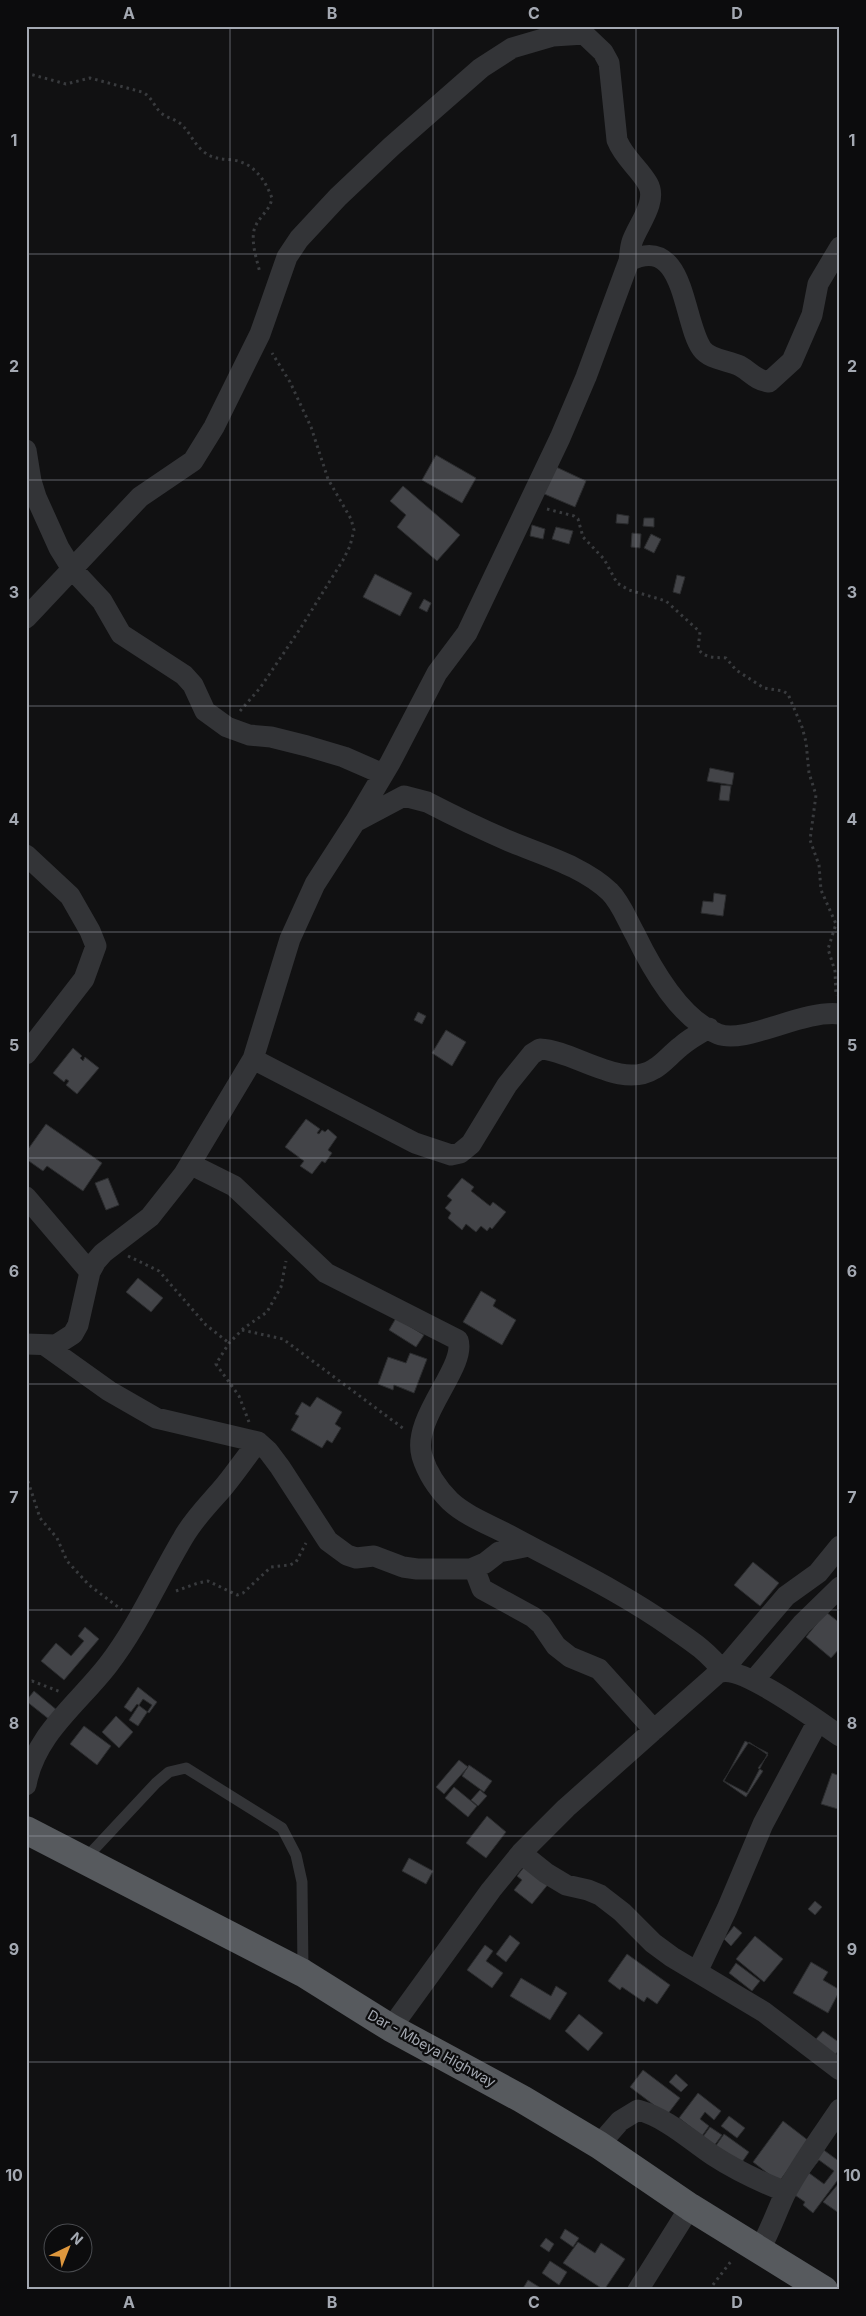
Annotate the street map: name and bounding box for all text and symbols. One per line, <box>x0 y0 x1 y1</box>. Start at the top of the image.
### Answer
text: A <box>123 3 135 23</box>
text: B <box>327 3 337 23</box>
text: C <box>528 3 540 23</box>
text: D <box>731 3 743 23</box>
text: 1 <box>11 130 17 150</box>
text: 1 <box>849 130 855 150</box>
text: 2 <box>9 356 19 376</box>
text: 2 <box>847 356 857 376</box>
text: 3 <box>9 582 19 602</box>
text: 3 <box>847 582 857 602</box>
text: 4 <box>9 809 20 829</box>
text: 4 <box>847 809 858 829</box>
text: 5 <box>9 1035 19 1055</box>
text: 5 <box>847 1035 857 1055</box>
text: 6 <box>9 1261 19 1281</box>
text: 6 <box>847 1261 857 1281</box>
text: 7 <box>9 1487 19 1507</box>
text: 7 <box>847 1487 857 1507</box>
text: 8 <box>9 1713 19 1733</box>
text: 8 <box>847 1713 857 1733</box>
text: 9 <box>9 1939 19 1959</box>
text: 9 <box>847 1939 857 1959</box>
street label: Dar - Mbeya Highway <box>365 2006 499 2090</box>
text: 10 <box>5 2165 23 2185</box>
text: 10 <box>843 2165 861 2185</box>
north arrow <box>42 2224 92 2274</box>
text: N <box>68 2228 87 2248</box>
text: A <box>123 2292 135 2312</box>
text: B <box>327 2292 337 2312</box>
text: C <box>528 2292 540 2312</box>
text: D <box>731 2292 743 2312</box>

